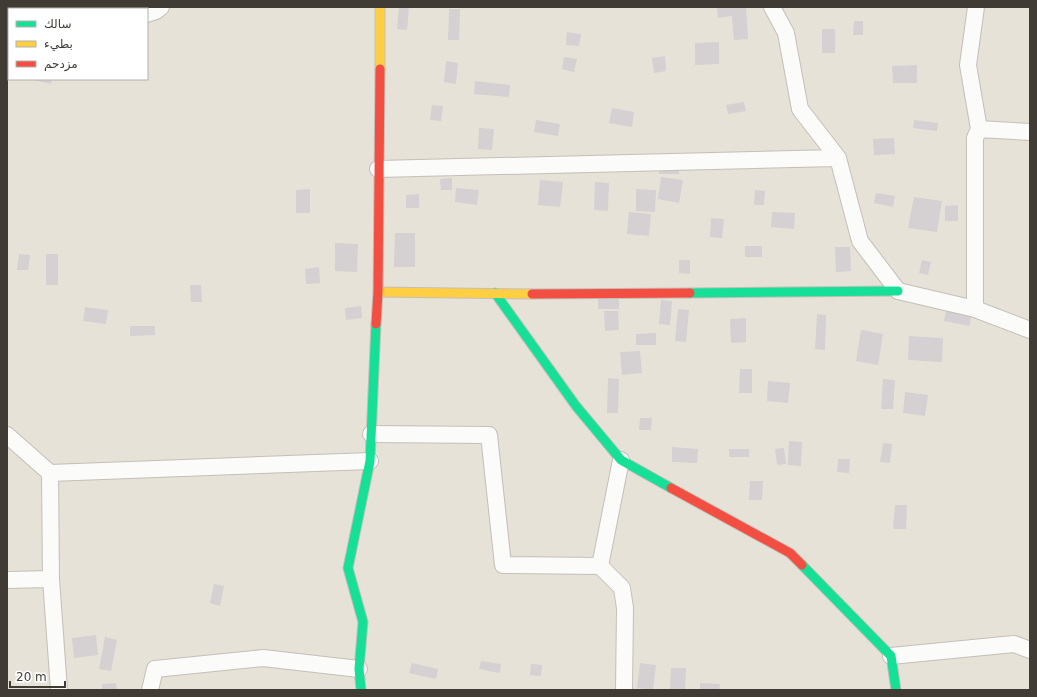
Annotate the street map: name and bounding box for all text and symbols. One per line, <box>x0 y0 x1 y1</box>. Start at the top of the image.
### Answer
legend <box>8 8 148 80</box>
text: سالك <box>44 17 71 31</box>
text: بطيء <box>44 37 73 51</box>
text: مزدحم <box>44 57 78 72</box>
scale bar <box>10 663 65 689</box>
text: 20 m <box>16 670 47 684</box>

